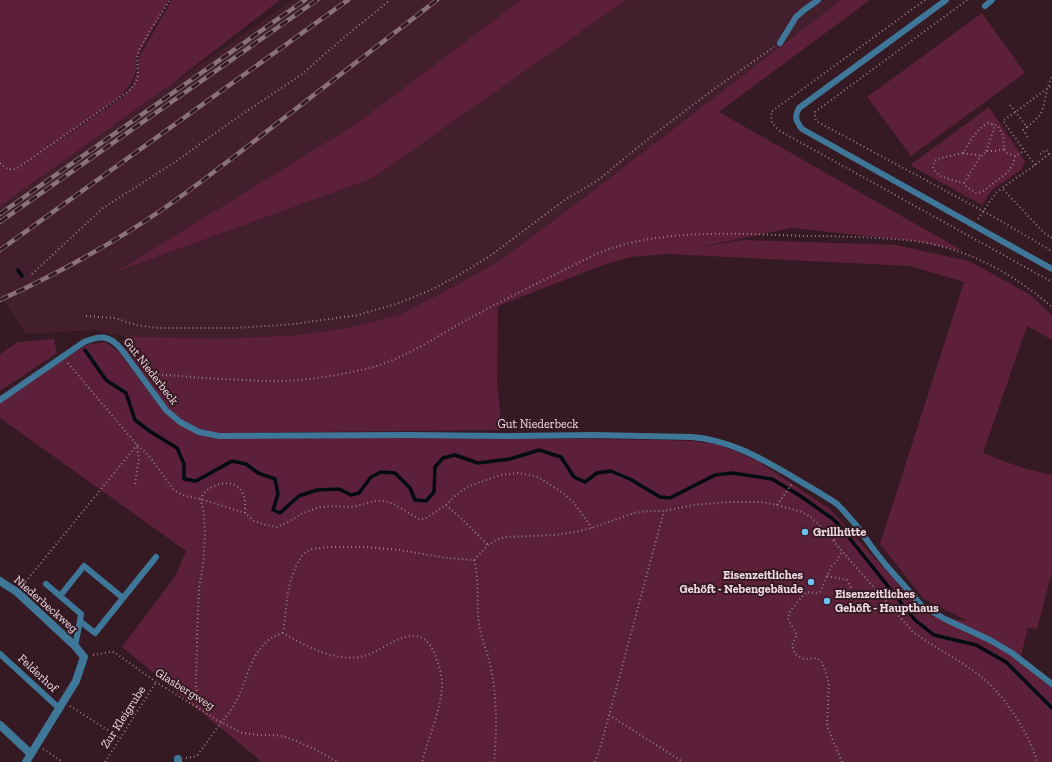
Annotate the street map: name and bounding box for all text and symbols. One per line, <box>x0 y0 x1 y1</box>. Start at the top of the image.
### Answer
street label: Gut Niederbeck <box>121 335 182 408</box>
street label: Gut Niederbeck <box>498 417 579 431</box>
place label: Grillhütte <box>813 525 866 539</box>
marker: Grillhütte <box>800 527 810 537</box>
place label: Eisenzeitliches Gehöft - Nebengebäude <box>679 568 803 596</box>
street label: Niederbeckweg <box>11 572 81 636</box>
marker: Eisenzeitliches Gehöft - Nebengebäude <box>806 577 816 587</box>
place label: Eisenzeitliches Gehöft - Haupthaus <box>835 587 939 615</box>
marker: Eisenzeitliches Gehöft - Haupthaus <box>822 596 832 606</box>
street label: Felderhof <box>15 651 62 696</box>
street label: Glasbergweg <box>153 665 218 713</box>
street label: Zur Kleigrube <box>98 683 149 751</box>

